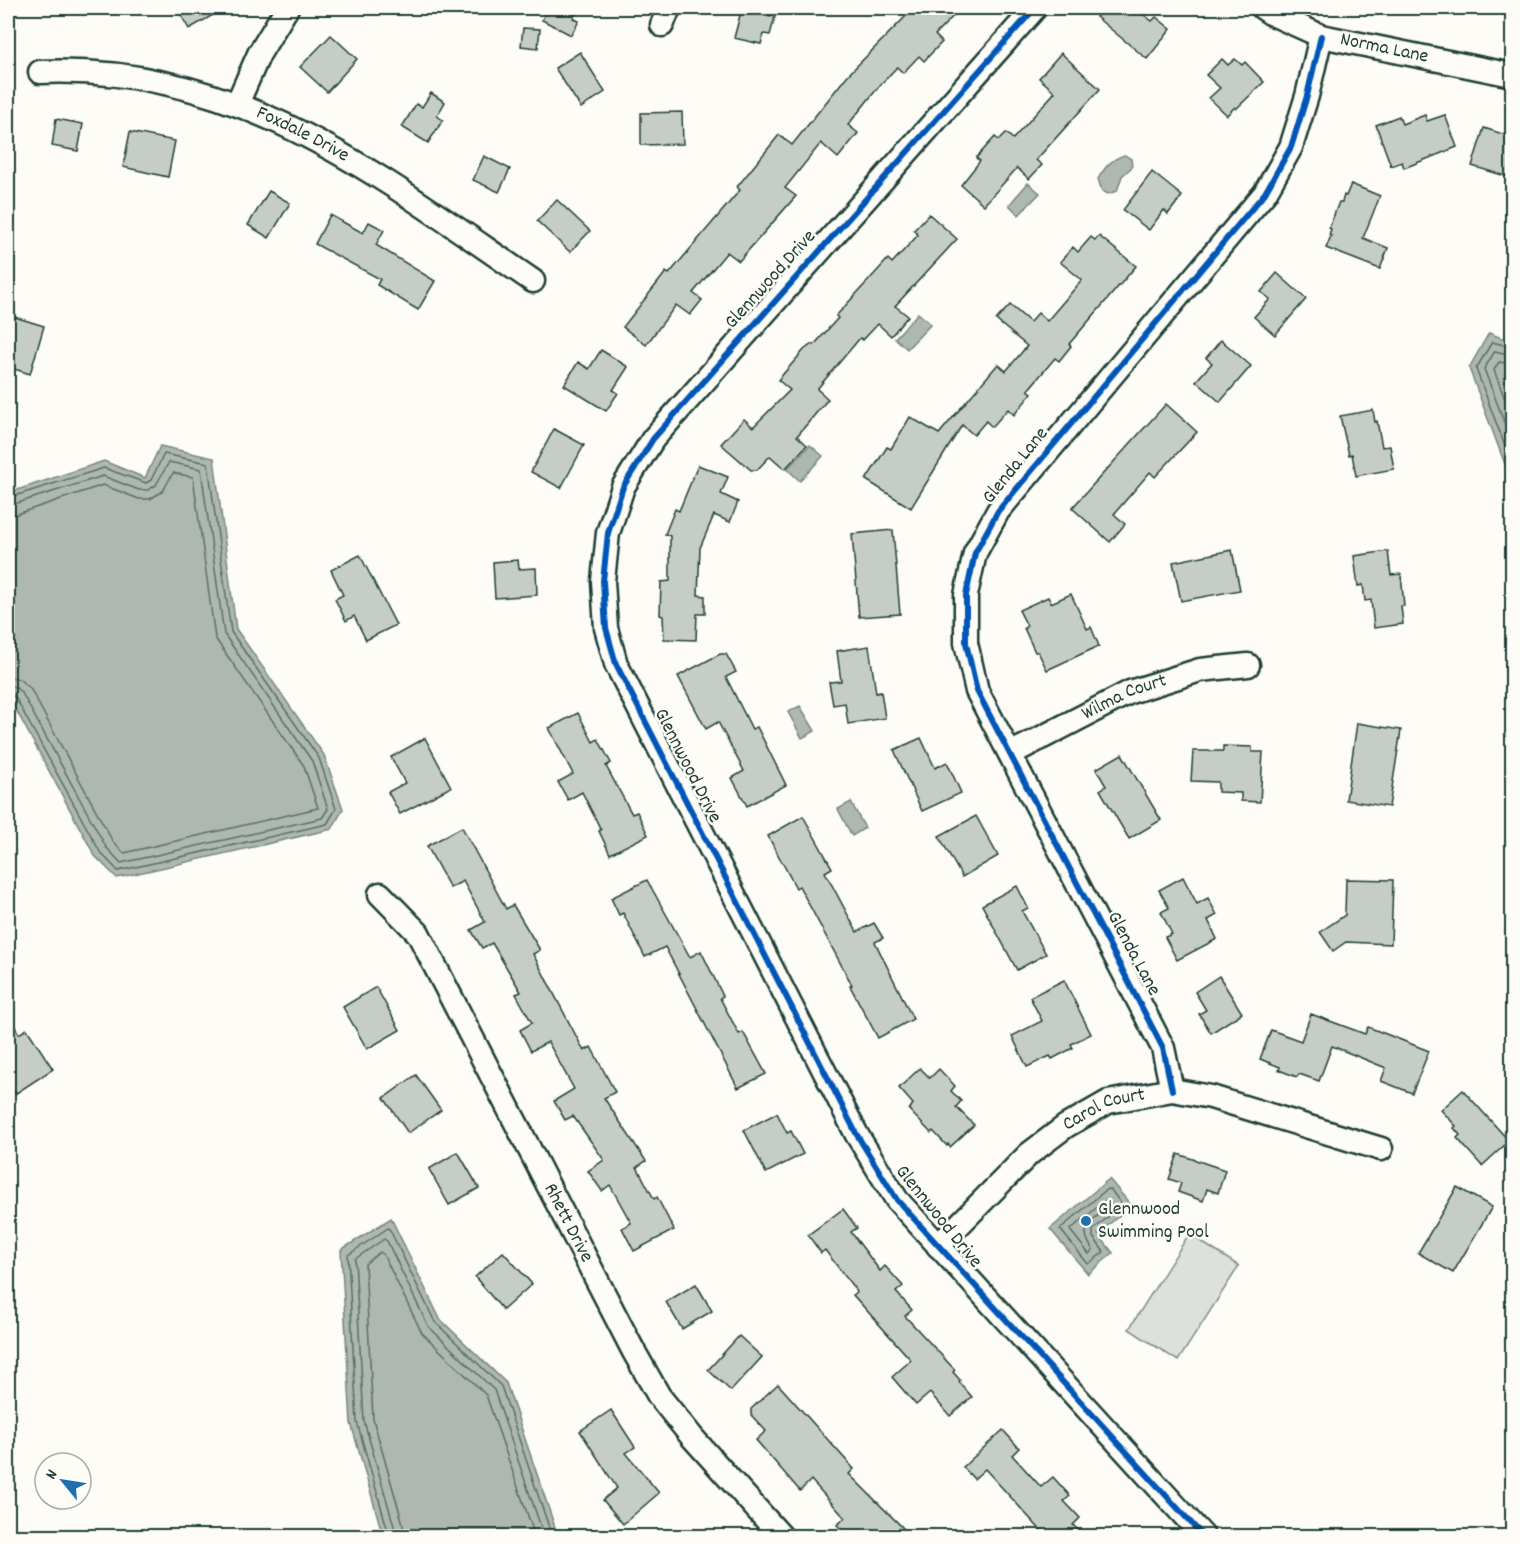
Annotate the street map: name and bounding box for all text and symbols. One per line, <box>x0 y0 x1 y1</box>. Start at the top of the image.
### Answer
street label: Norma Lane <box>1337 26 1431 72</box>
street label: Foxdale Drive <box>252 100 354 170</box>
street label: Glennwood Drive <box>719 224 823 336</box>
street label: Glenda Lane <box>976 421 1056 510</box>
street label: Wilma Court <box>1077 667 1170 728</box>
street label: Glennwood Drive <box>646 704 728 828</box>
street label: Glenda Lane <box>1099 907 1167 1001</box>
street label: Carol Court <box>1058 1081 1147 1139</box>
street label: Glennwood Drive <box>888 1159 988 1275</box>
street label: Rhett Drive <box>536 1179 600 1268</box>
place label: Glennwood Swimming Pool <box>1098 1196 1209 1247</box>
marker: Glennwood Swimming Pool <box>1079 1214 1093 1228</box>
north arrow <box>33 1451 93 1511</box>
text: N <box>40 1465 64 1484</box>

